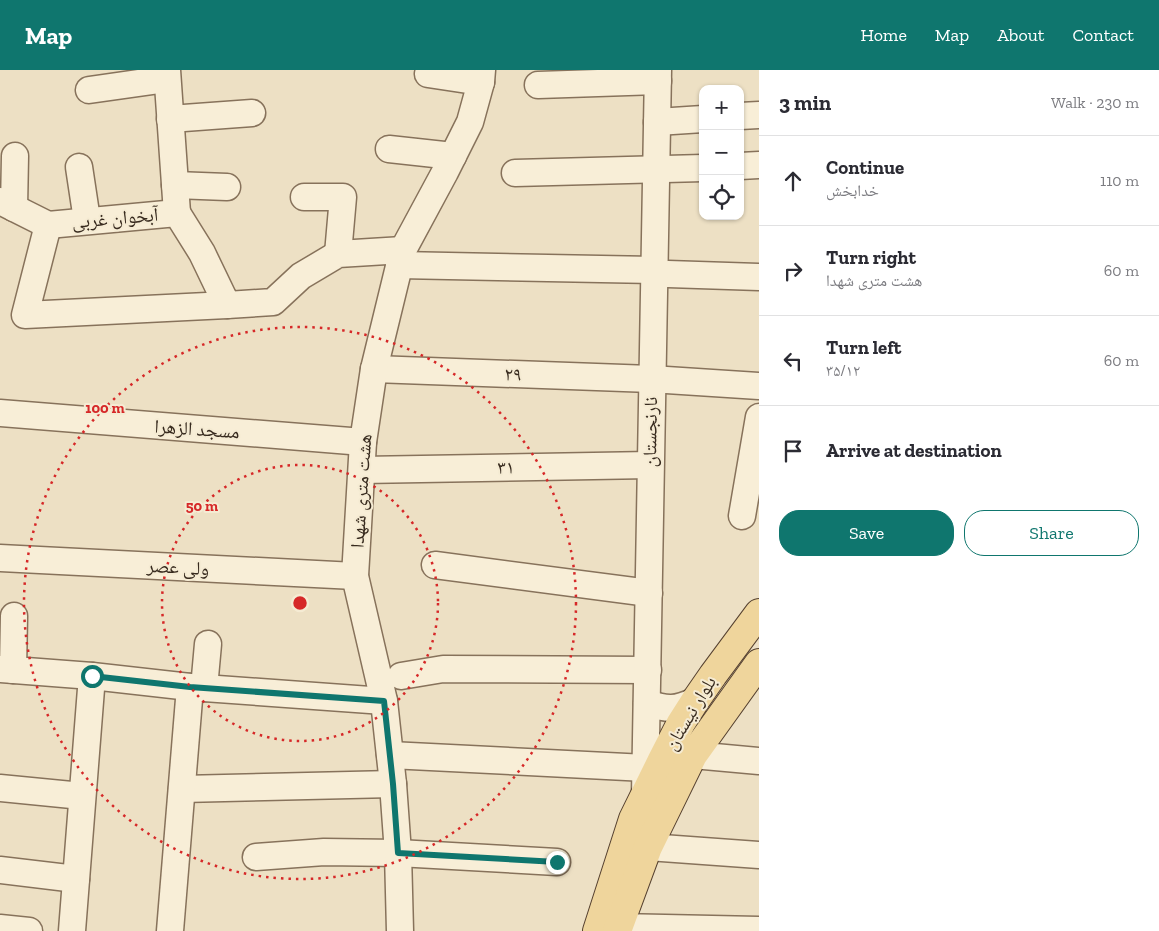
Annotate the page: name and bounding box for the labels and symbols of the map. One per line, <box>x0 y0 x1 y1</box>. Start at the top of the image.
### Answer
street label: آبخوان غربی <box>71 203 160 233</box>
street label: ۲۹ <box>504 362 522 386</box>
street label: نارنجستان <box>638 396 662 468</box>
text: 100 m <box>85 399 125 417</box>
street label: مسجد الزهرا <box>154 415 240 443</box>
street label: هشت متری شهدا <box>346 433 376 549</box>
street label: ۳۱ <box>497 455 515 479</box>
text: 50 m <box>186 497 218 515</box>
street label: ولی عصر <box>145 554 210 580</box>
centre of rings <box>291 594 309 612</box>
route start <box>81 665 104 688</box>
street label: بلوار نیستان <box>659 672 721 754</box>
route end <box>546 851 569 874</box>

